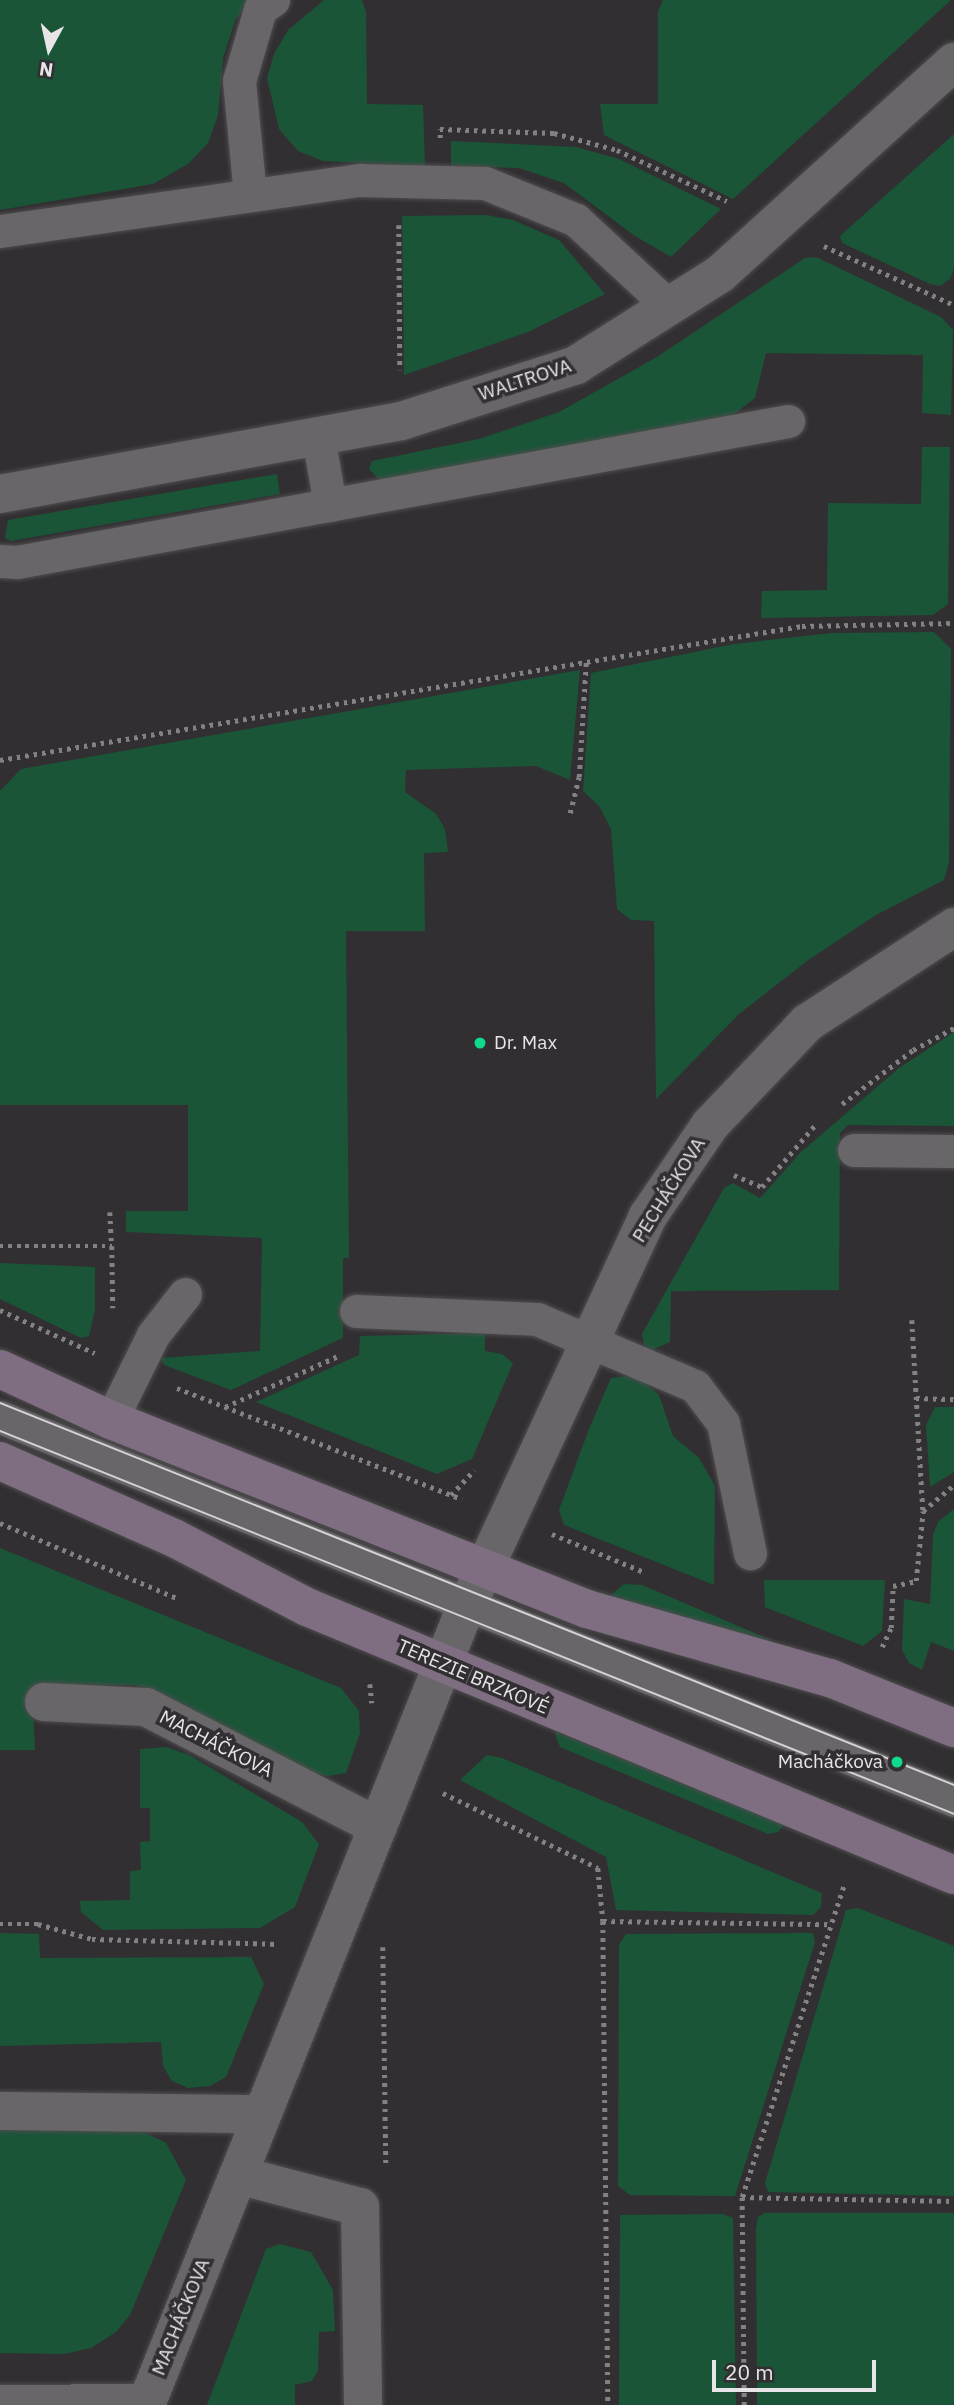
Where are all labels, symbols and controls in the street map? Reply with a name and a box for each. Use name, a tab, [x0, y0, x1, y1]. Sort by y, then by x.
north arrow	[14, 14, 84, 84]
text: N	[38, 57, 55, 83]
street label: WALTROVA	[476, 354, 574, 406]
place label: Dr. Max	[494, 1032, 557, 1054]
marker: Dr. Max	[472, 1035, 488, 1051]
street label: PECHÁČKOVA	[628, 1133, 710, 1247]
street label: TEREZIE BRZKOVÉ	[394, 1635, 552, 1719]
street label: MACHÁČKOVA	[156, 1706, 276, 1782]
place label: Macháčkova	[778, 1751, 883, 1773]
marker: Macháčkova	[889, 1754, 905, 1770]
street label: MACHÁČKOVA	[147, 2255, 215, 2379]
scale bar	[716, 2346, 880, 2390]
text: 20 m	[725, 2358, 774, 2386]

